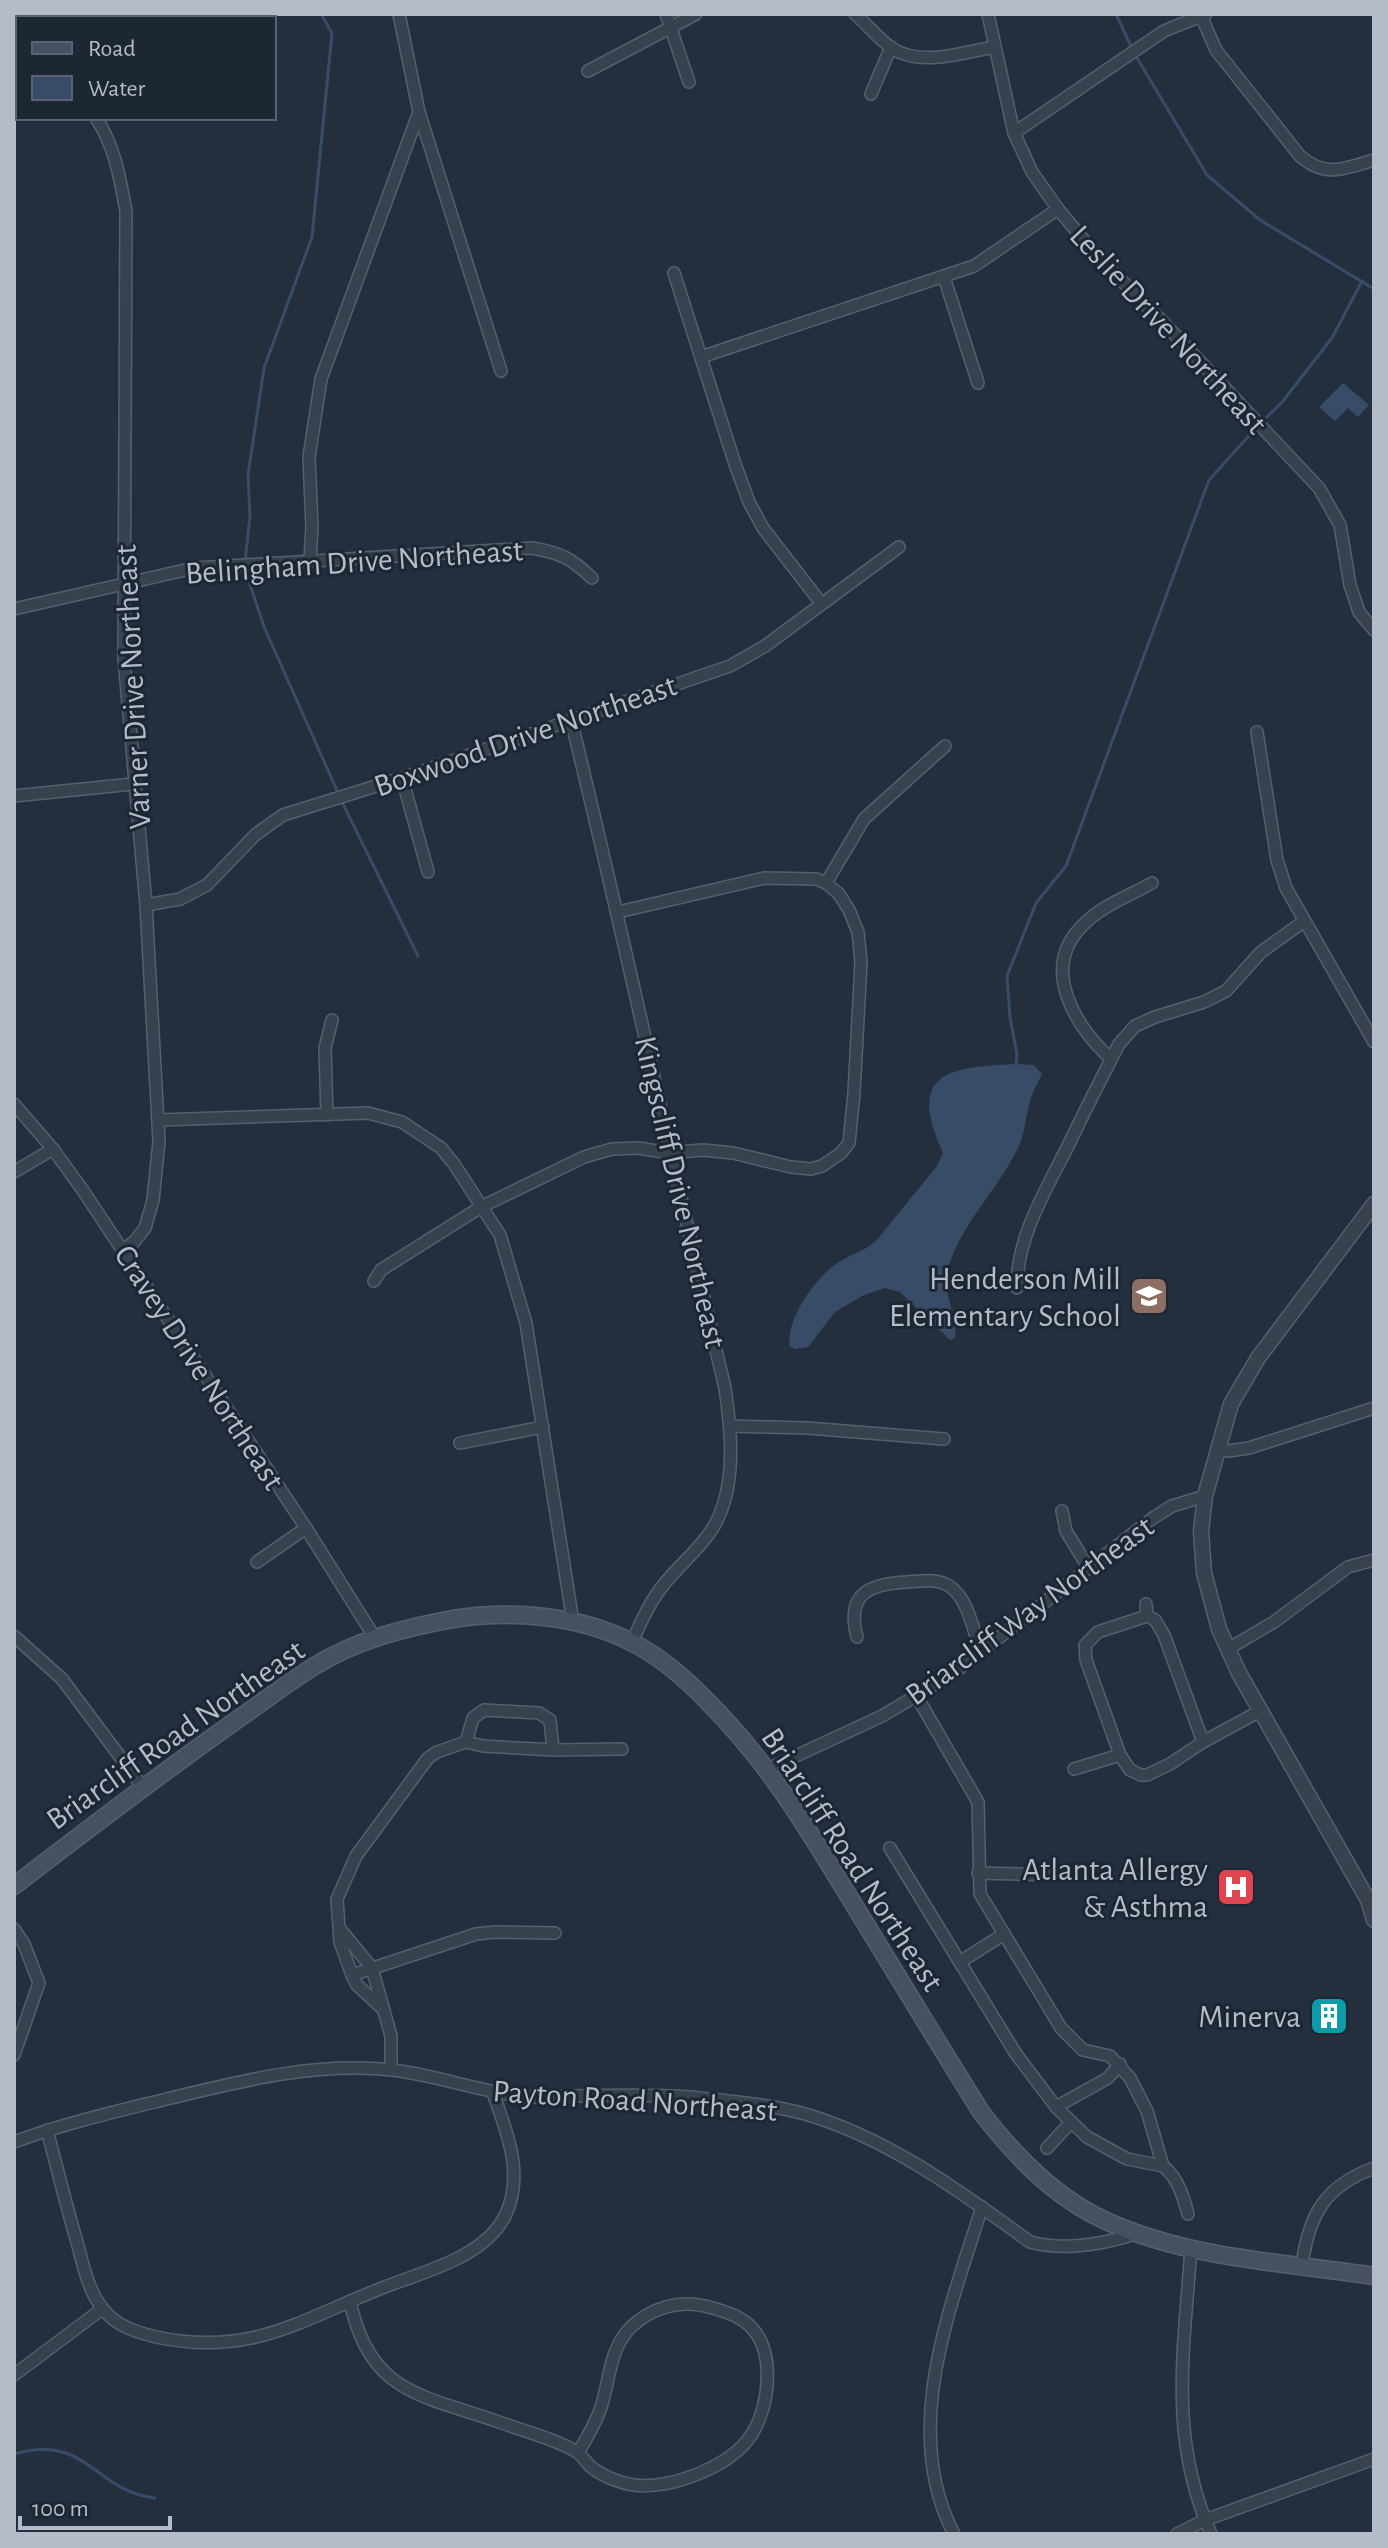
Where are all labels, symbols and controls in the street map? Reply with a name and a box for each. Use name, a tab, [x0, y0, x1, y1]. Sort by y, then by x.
legend	[16, 16, 276, 120]
text: Road	[88, 37, 136, 61]
text: Water	[88, 77, 146, 101]
street label: Leslie Drive Northeast	[1064, 219, 1273, 440]
street label: Belingham Drive Northeast	[184, 534, 524, 590]
street label: Varner Drive Northeast	[110, 544, 156, 830]
street label: Boxwood Drive Northeast	[370, 669, 681, 803]
street label: Kingscliff Drive Northeast	[629, 1033, 731, 1351]
street label: Cravey Drive Northeast	[108, 1240, 290, 1496]
place label: Henderson Mill Elementary School	[889, 1263, 1121, 1332]
school or university icon: Henderson Mill Elementary School	[1128, 1275, 1170, 1317]
street label: Briarcliff Way Northeast	[900, 1510, 1159, 1711]
street label: Briarcliff Road Northeast	[41, 1634, 310, 1836]
street label: Briarcliff Road Northeast	[755, 1722, 949, 1997]
place label: Atlanta Allergy & Asthma	[1022, 1854, 1208, 1923]
hospital icon: Atlanta Allergy & Asthma	[1215, 1866, 1257, 1908]
building icon: Minerva	[1308, 1995, 1350, 2037]
place label: Minerva	[1198, 2001, 1301, 2033]
street label: Payton Road Northeast	[492, 2075, 778, 2127]
scale bar	[20, 2480, 170, 2530]
text: 100 m	[32, 2497, 89, 2521]

